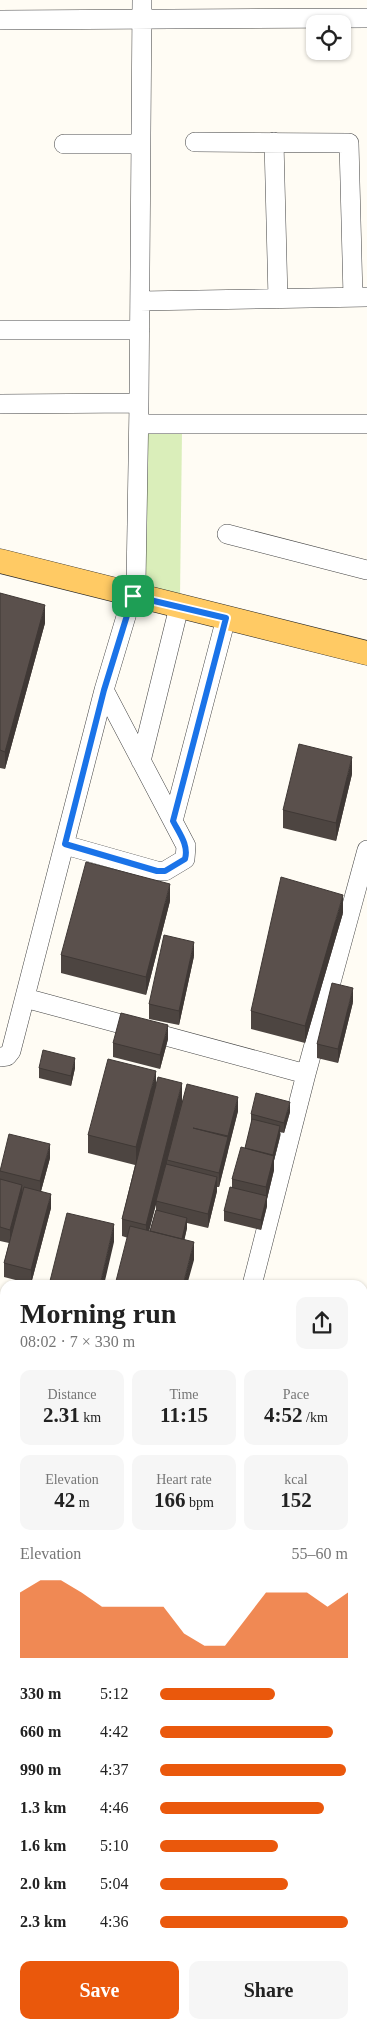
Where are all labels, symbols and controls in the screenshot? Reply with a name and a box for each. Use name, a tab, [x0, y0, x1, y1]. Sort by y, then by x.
map controls	[306, 15, 351, 60]
button: locate	[306, 15, 351, 60]
pin	[112, 575, 154, 617]
icon: arrive	[119, 582, 147, 610]
button: share	[296, 1297, 348, 1349]
text: Morning run	[20, 1298, 176, 1329]
text: 08:02 · 7 × 330 m	[20, 1333, 135, 1350]
text: Distance	[48, 1387, 96, 1402]
text: Time	[169, 1387, 199, 1402]
text: Pace	[283, 1387, 309, 1402]
text: 2.31	[43, 1403, 80, 1427]
text: 11:15	[160, 1403, 208, 1427]
text: 4:52	[264, 1403, 303, 1427]
text: km	[80, 1410, 101, 1425]
text: /km	[303, 1410, 328, 1425]
text: Elevation	[45, 1472, 99, 1487]
text: Heart rate	[156, 1472, 212, 1487]
text: kcal	[284, 1472, 308, 1487]
text: 42	[54, 1488, 75, 1512]
text: 166	[154, 1488, 186, 1512]
text: 152	[280, 1488, 312, 1512]
text: m	[75, 1495, 90, 1510]
text: bpm	[186, 1495, 214, 1510]
text: Elevation	[20, 1545, 81, 1562]
text: 55–60 m	[292, 1545, 348, 1562]
text: 330 m	[20, 1685, 61, 1702]
text: 5:12	[100, 1685, 128, 1702]
text: 660 m	[20, 1723, 61, 1740]
text: 4:42	[100, 1723, 128, 1740]
text: 990 m	[20, 1761, 61, 1778]
text: 4:37	[100, 1761, 128, 1778]
text: 1.3 km	[20, 1799, 66, 1816]
text: 4:46	[100, 1799, 128, 1816]
text: 1.6 km	[20, 1837, 66, 1854]
text: 5:10	[100, 1837, 128, 1854]
text: 2.0 km	[20, 1875, 66, 1892]
text: 5:04	[100, 1875, 128, 1892]
text: 2.3 km	[20, 1913, 66, 1930]
text: 4:36	[100, 1913, 128, 1930]
button: Save	[20, 1961, 179, 2019]
button: Share	[189, 1961, 348, 2019]

